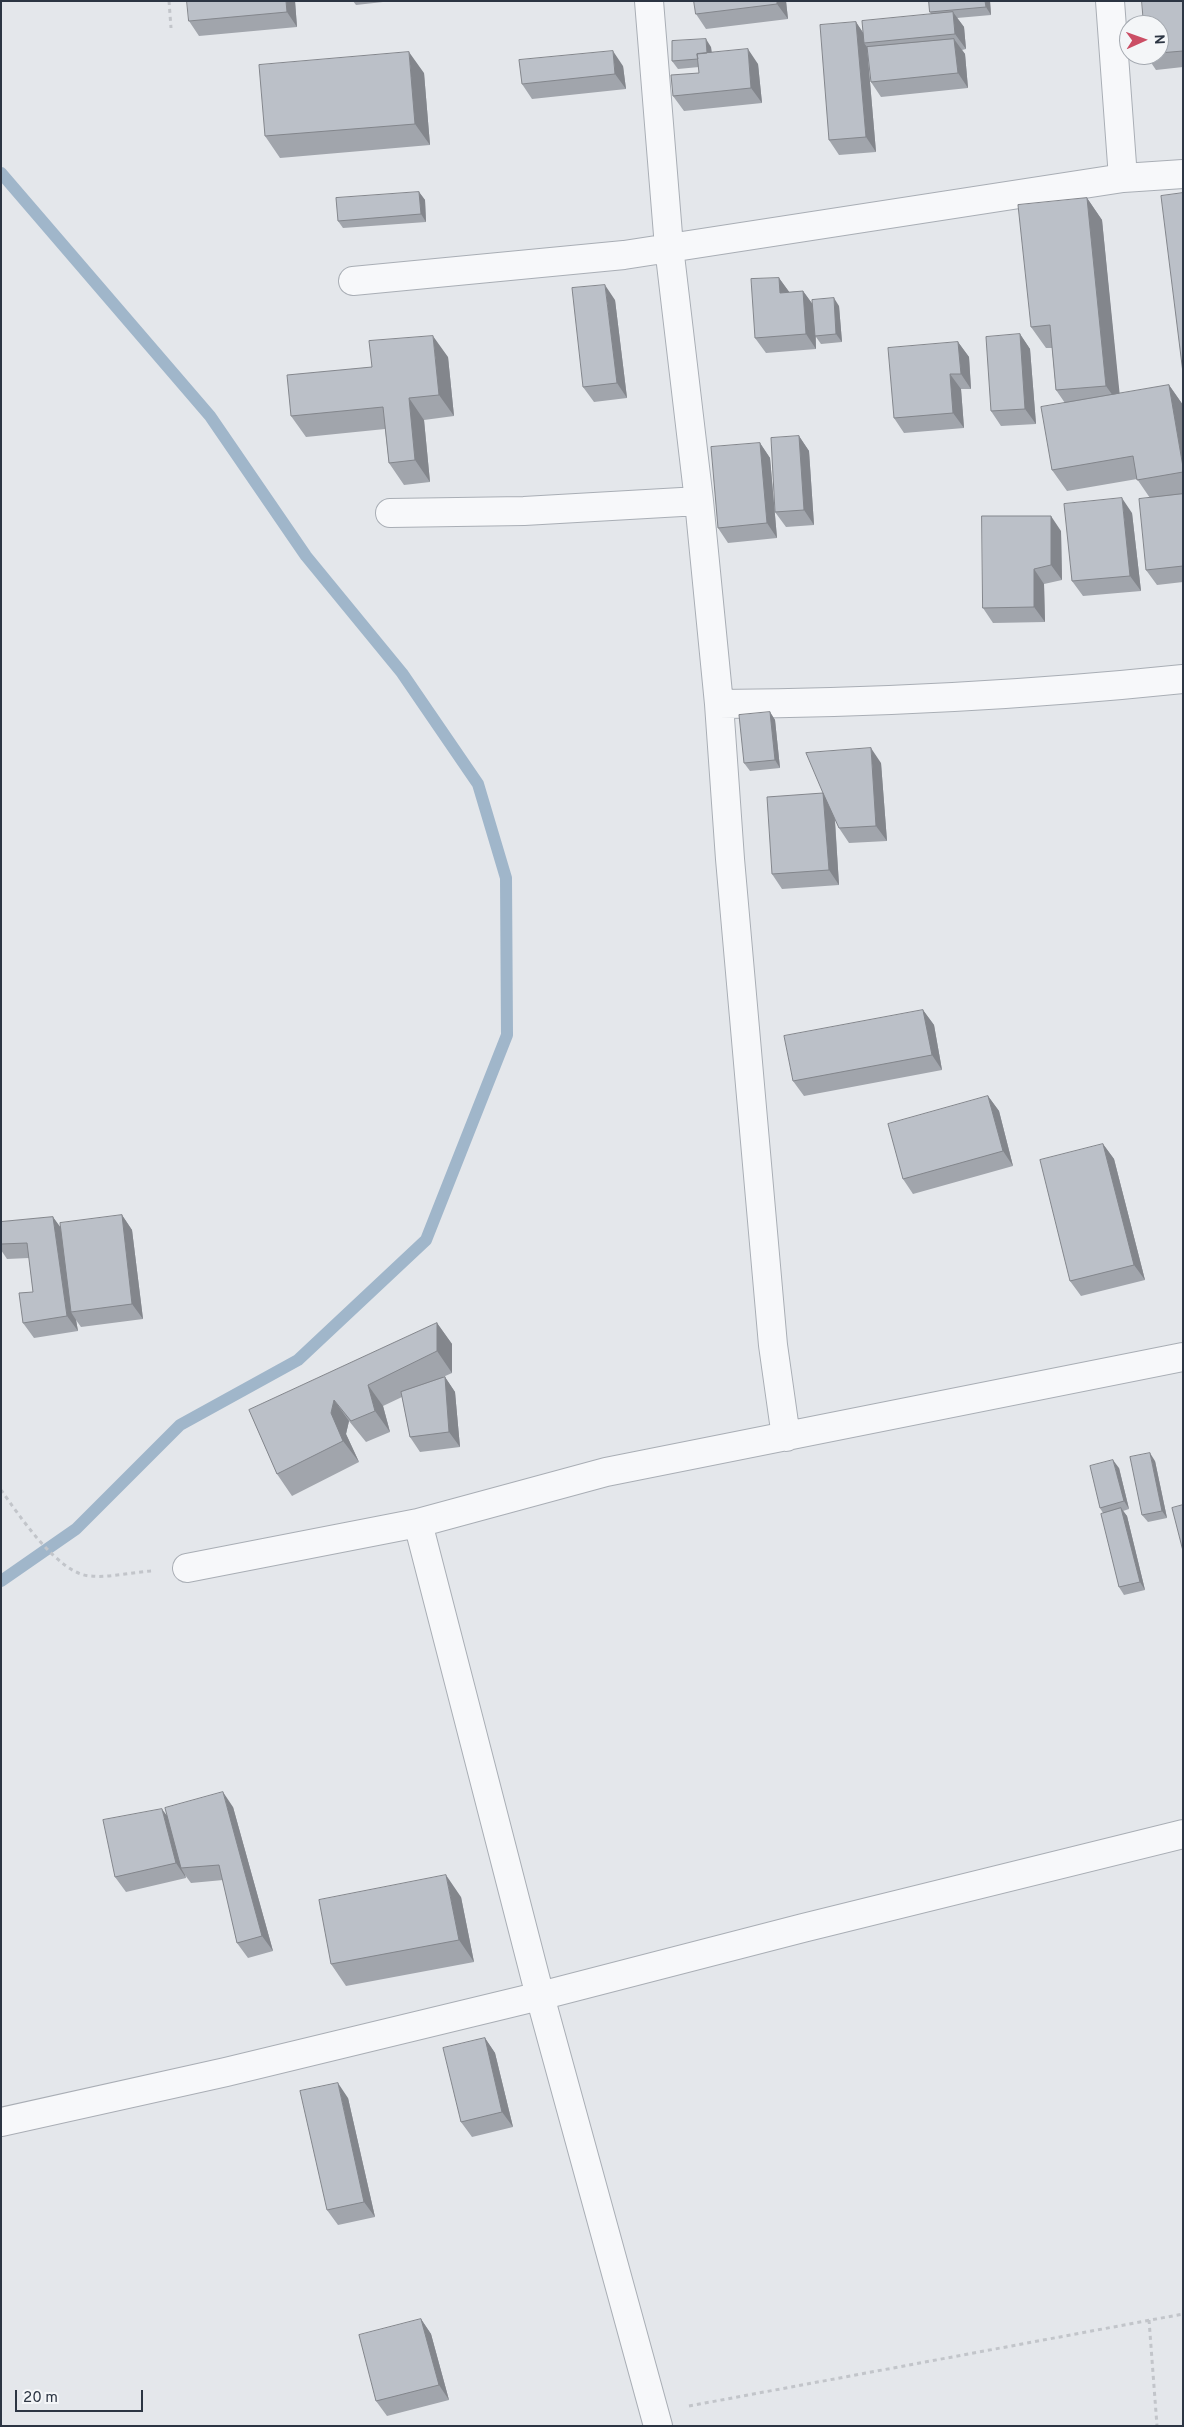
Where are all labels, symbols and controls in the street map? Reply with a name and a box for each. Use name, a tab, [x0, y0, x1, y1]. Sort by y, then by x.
north arrow	[1119, 15, 1169, 65]
text: N	[1150, 34, 1167, 45]
scale bar	[18, 2380, 145, 2412]
text: 20 m	[23, 2389, 58, 2408]

